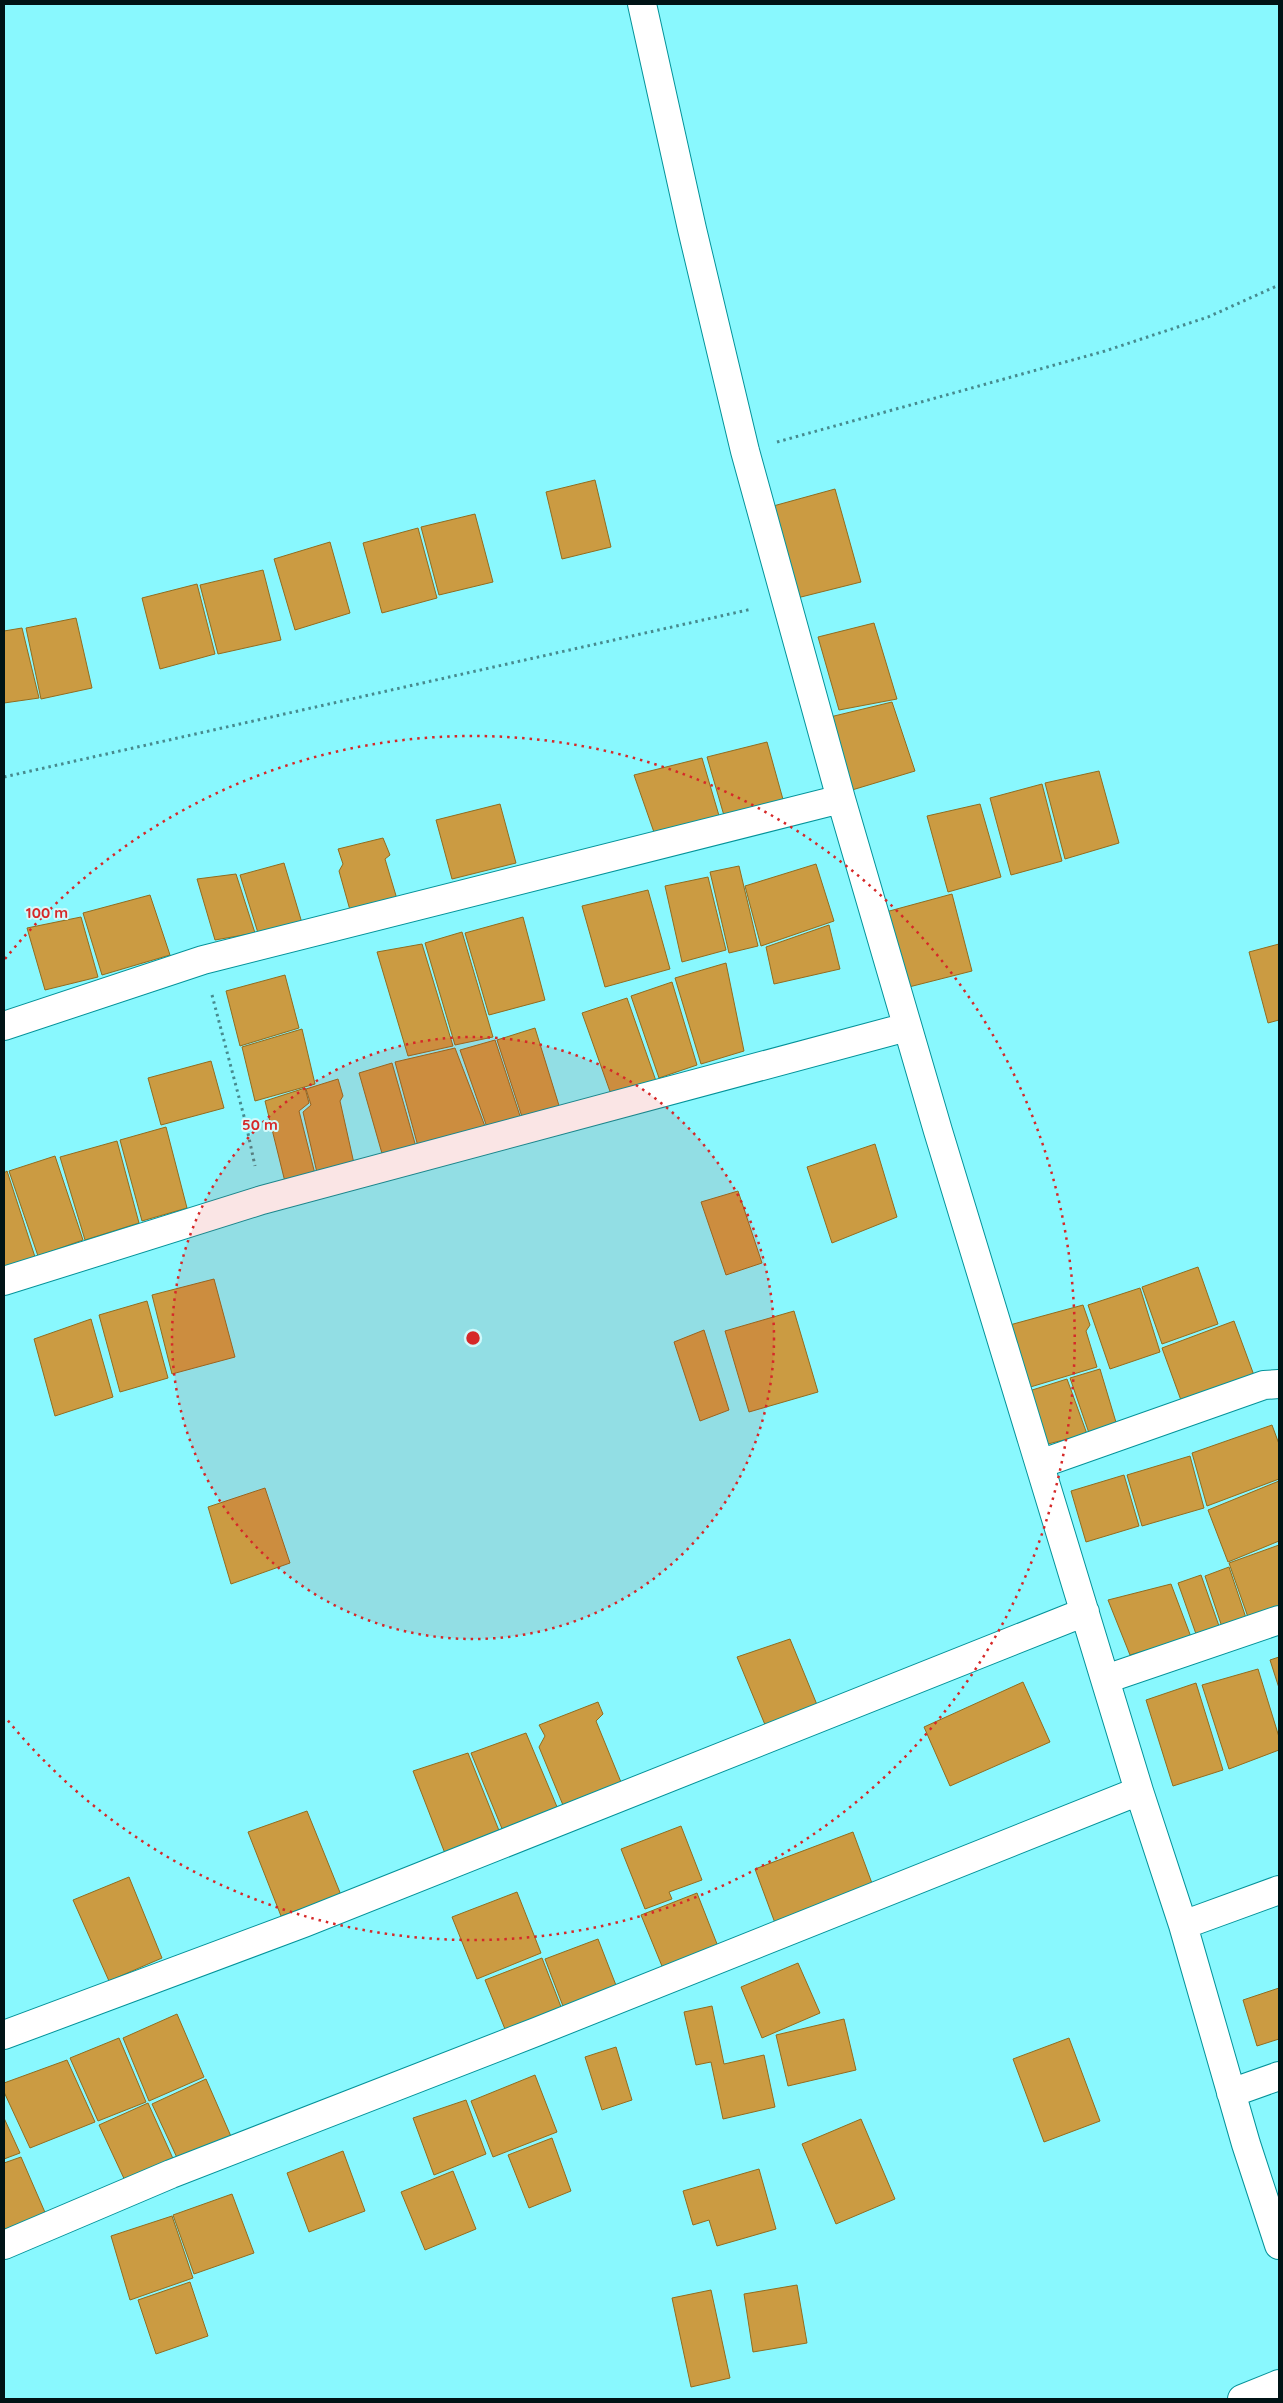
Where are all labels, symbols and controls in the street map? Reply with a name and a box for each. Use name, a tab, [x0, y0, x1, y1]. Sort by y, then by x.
text: 100 m	[26, 903, 68, 922]
text: 50 m	[242, 1115, 278, 1134]
centre of rings	[464, 1329, 482, 1347]

